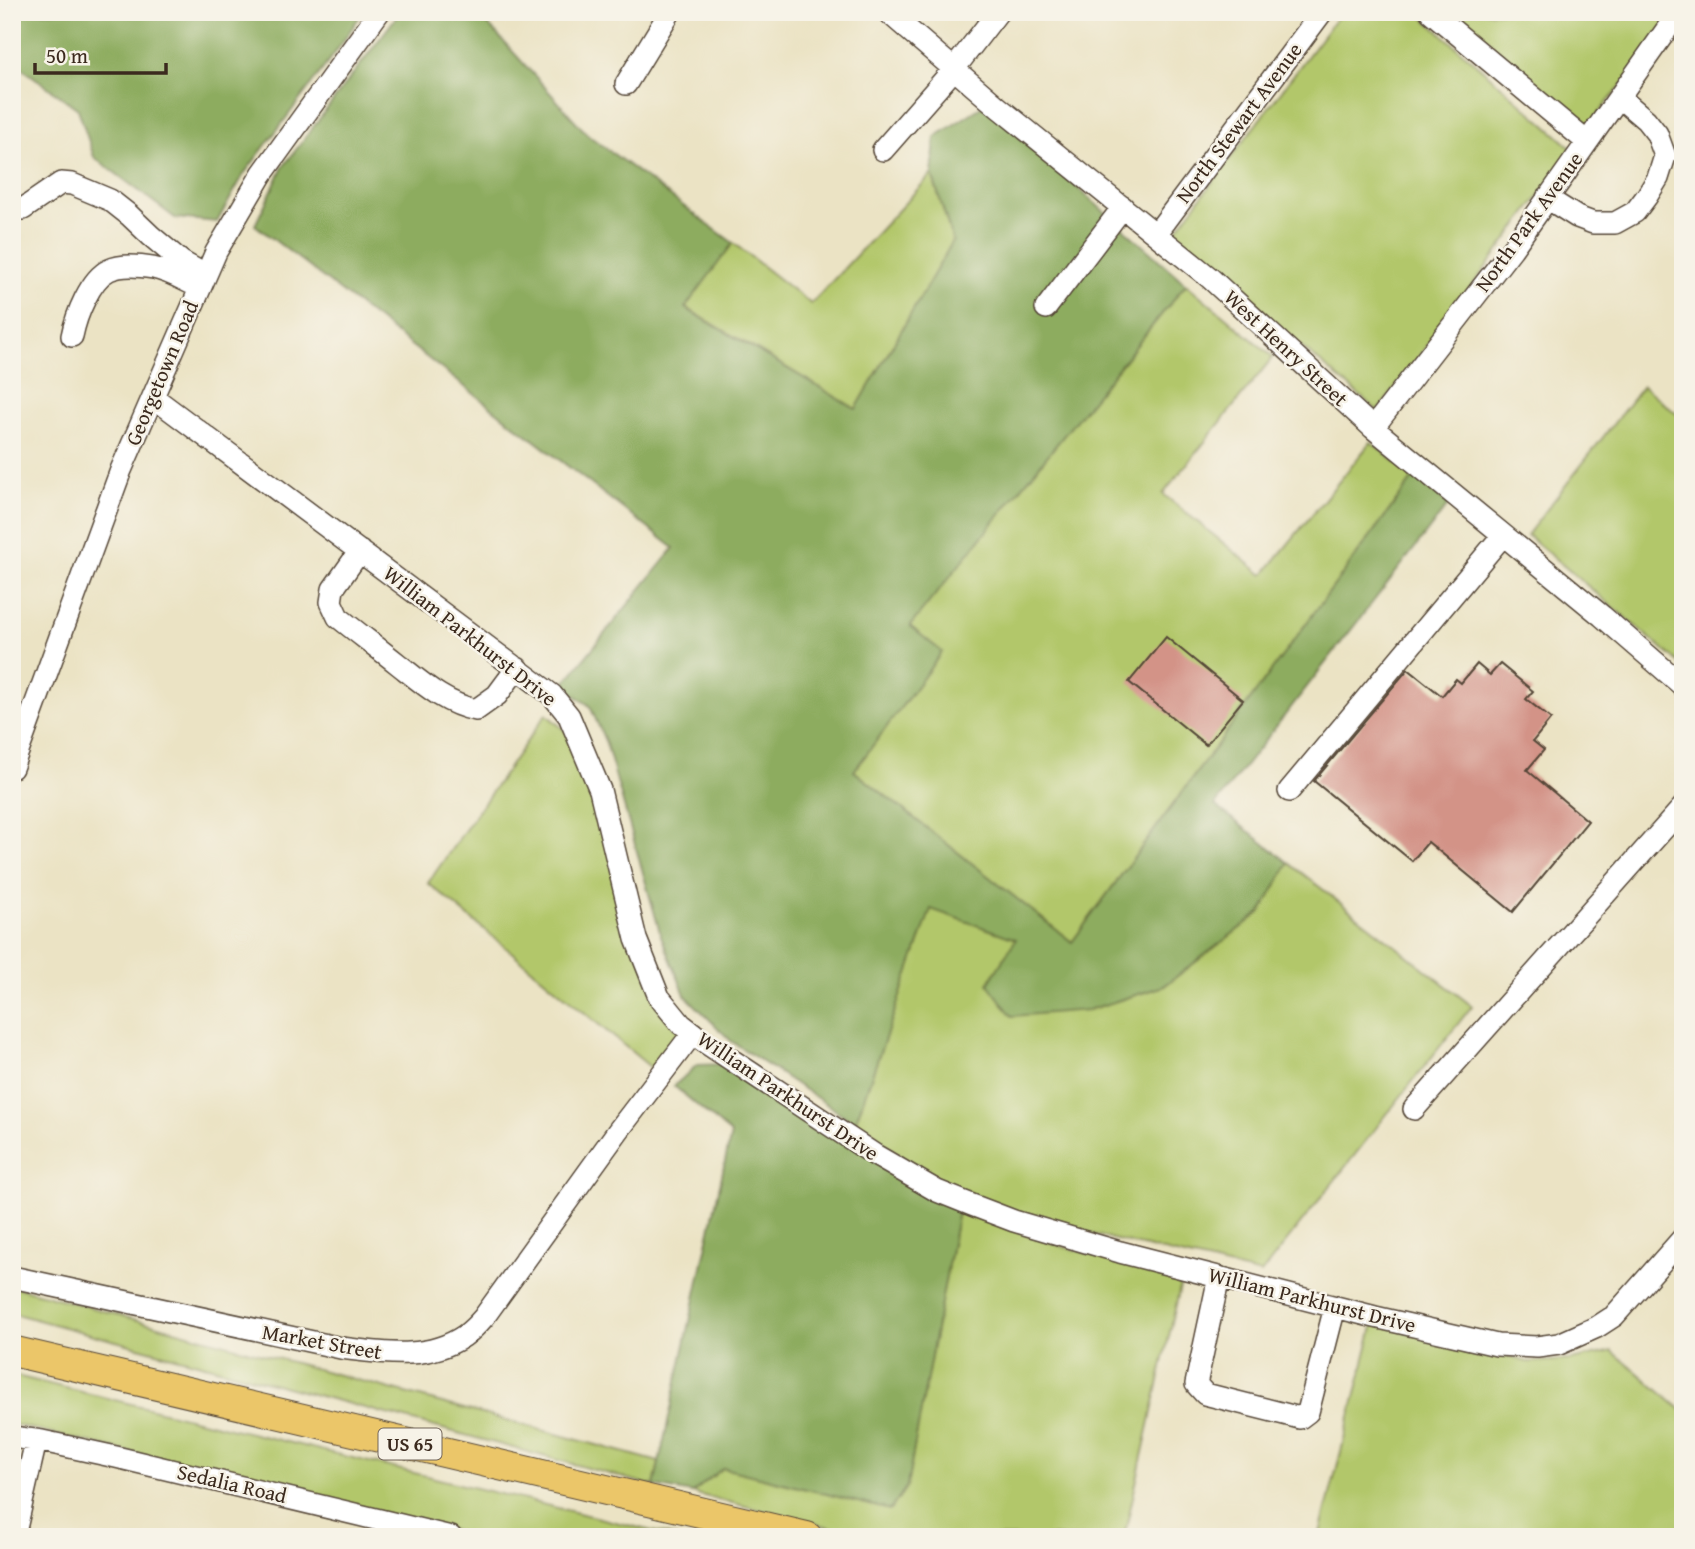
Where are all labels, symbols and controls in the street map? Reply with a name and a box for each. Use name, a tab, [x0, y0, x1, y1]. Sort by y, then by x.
scale bar	[35, 32, 166, 76]
street label: North Stewart Avenue	[1168, 36, 1309, 210]
text: 50 m	[46, 40, 88, 71]
street label: North Park Avenue	[1467, 145, 1590, 298]
street label: West Henry Street	[1217, 282, 1356, 414]
street label: Georgetown Road	[117, 295, 206, 450]
street label: William Parkhurst Drive	[377, 558, 564, 713]
street label: William Parkhurst Drive	[691, 1023, 885, 1168]
street label: William Parkhurst Drive	[1205, 1259, 1419, 1340]
street label: Market Street	[260, 1316, 385, 1367]
road number: US 65	[378, 1428, 442, 1460]
street label: Sedalia Road	[174, 1456, 291, 1511]

